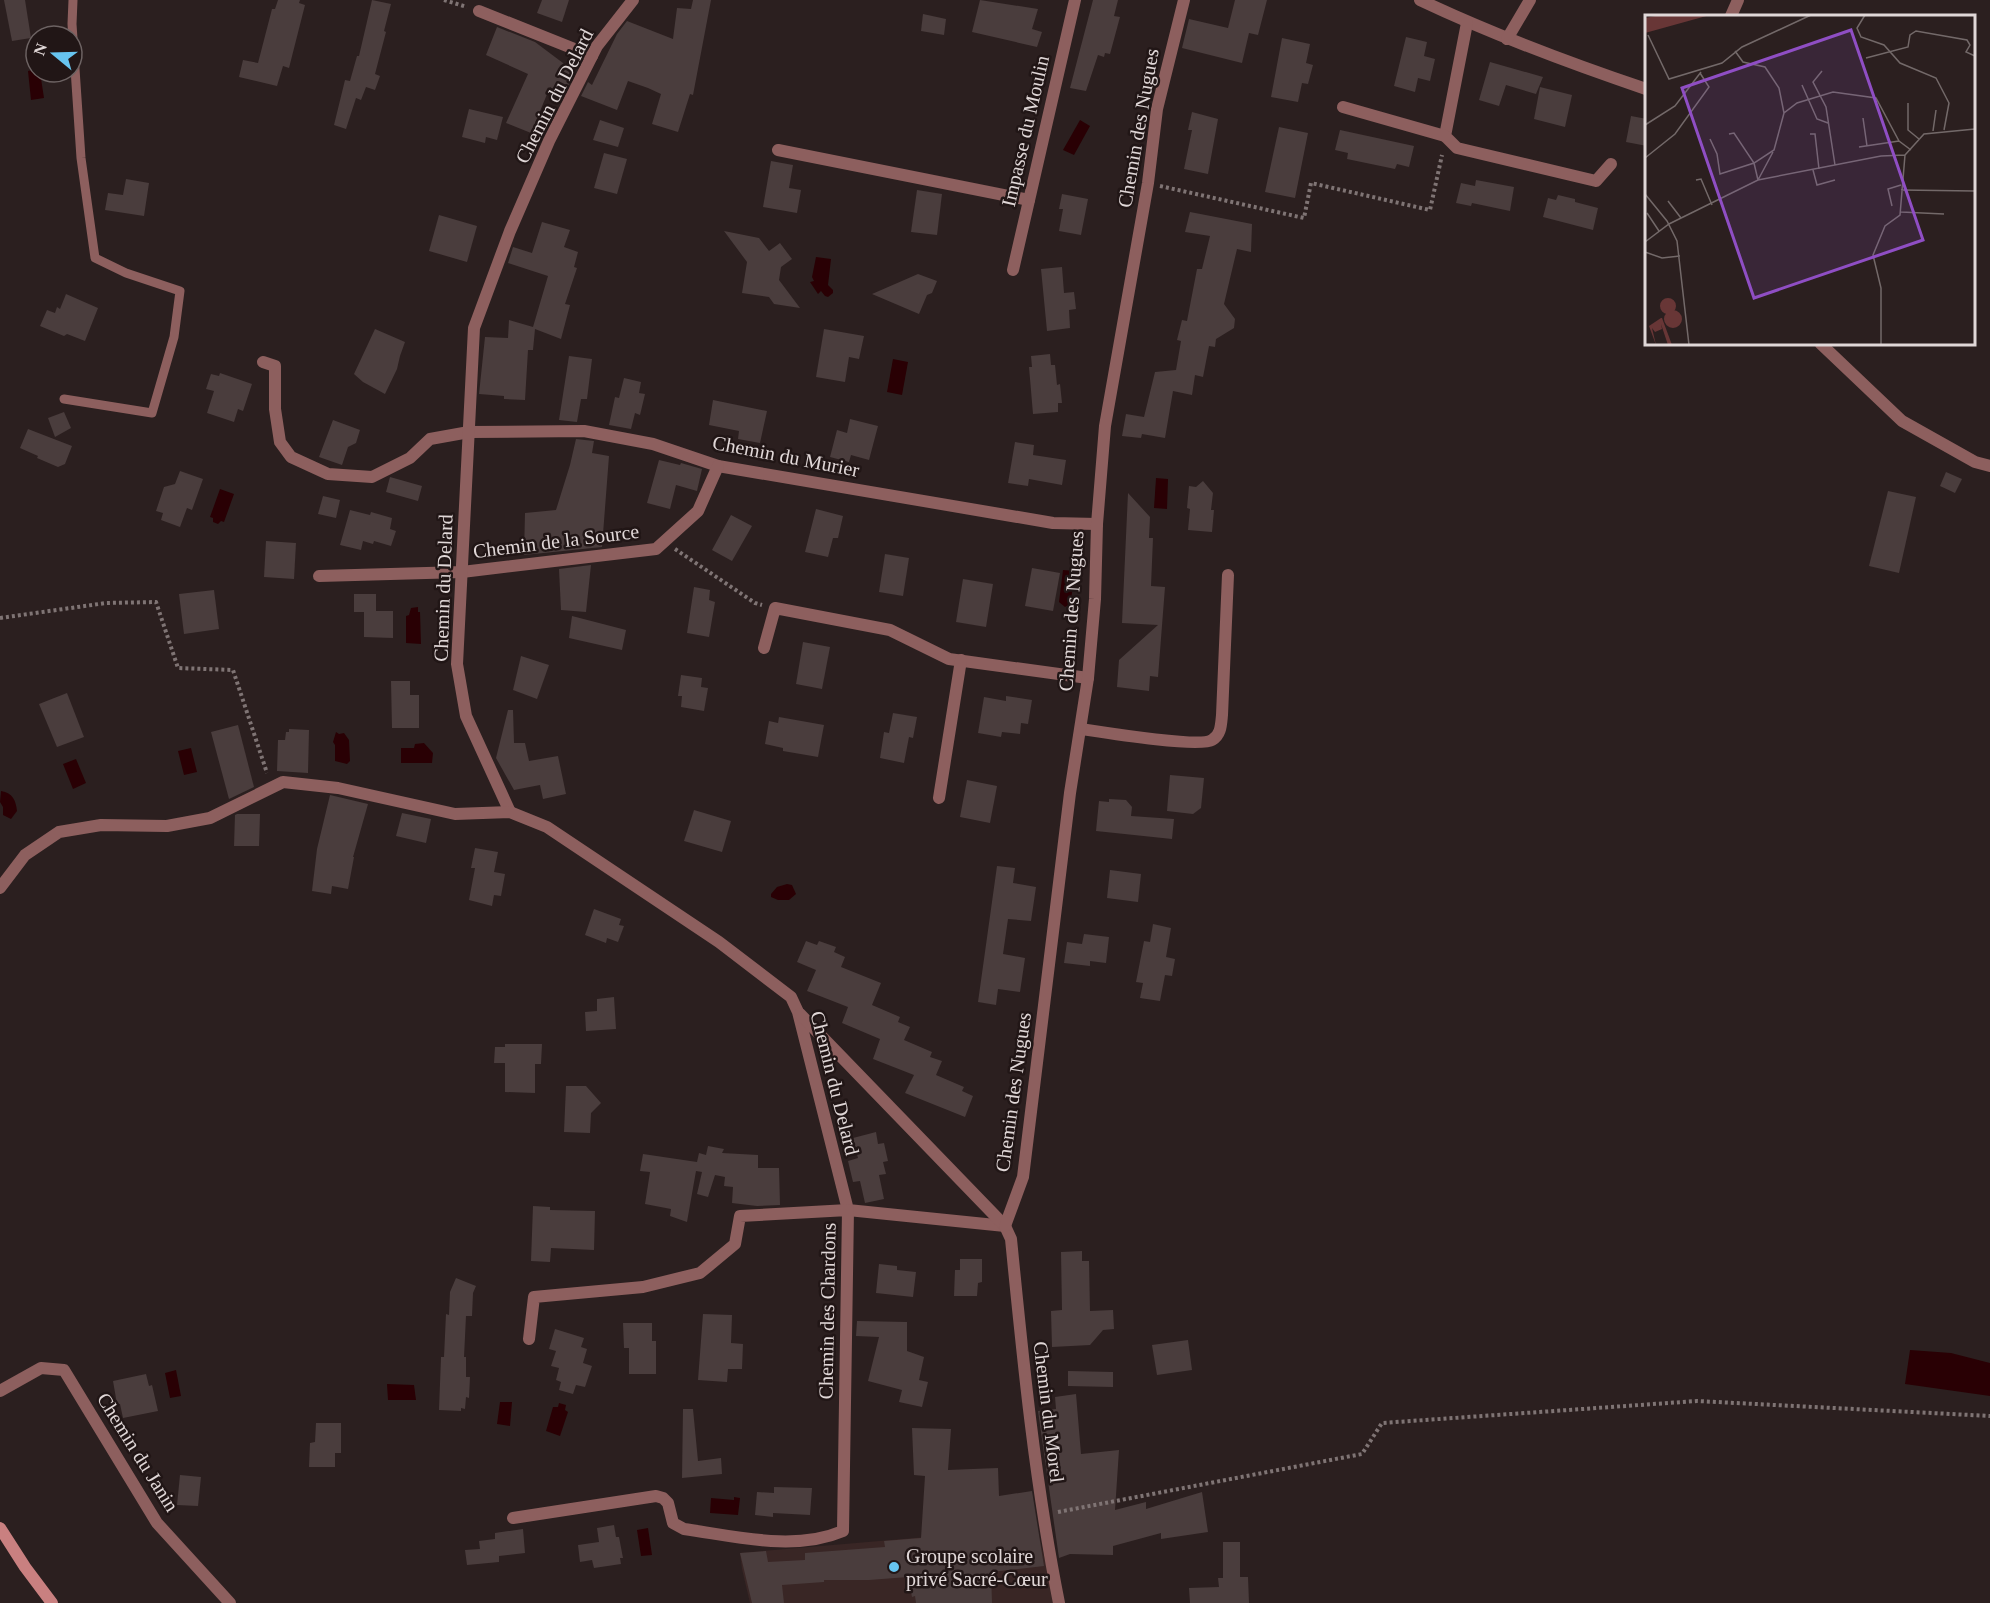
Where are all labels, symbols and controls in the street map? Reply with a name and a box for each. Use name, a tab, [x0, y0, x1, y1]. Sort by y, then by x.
inset map	[1645, 15, 1975, 345]
north arrow	[24, 24, 84, 84]
street label: Chemin du Delard	[511, 25, 597, 167]
text: N	[30, 41, 50, 58]
street label: Chemin des Nugues	[1113, 47, 1164, 209]
street label: Impasse du Moulin	[997, 53, 1054, 209]
street label: Chemin du Murier	[711, 431, 861, 481]
street label: Chemin du Delard	[429, 514, 457, 662]
street label: Chemin de la Source	[472, 520, 640, 562]
street label: Chemin des Nugues	[1054, 530, 1089, 692]
street label: Chemin du Delard	[806, 1009, 864, 1157]
street label: Chemin des Nugues	[991, 1010, 1036, 1173]
street label: Chemin des Chardons	[814, 1222, 840, 1400]
street label: Chemin du Morel	[1029, 1340, 1069, 1484]
street label: Chemin du Janin	[93, 1389, 183, 1515]
place label: Groupe scolaire privé Sacré-Cœur	[906, 1545, 1048, 1591]
marker: Groupe scolaire privé Sacré-Cœur	[887, 1560, 901, 1574]

